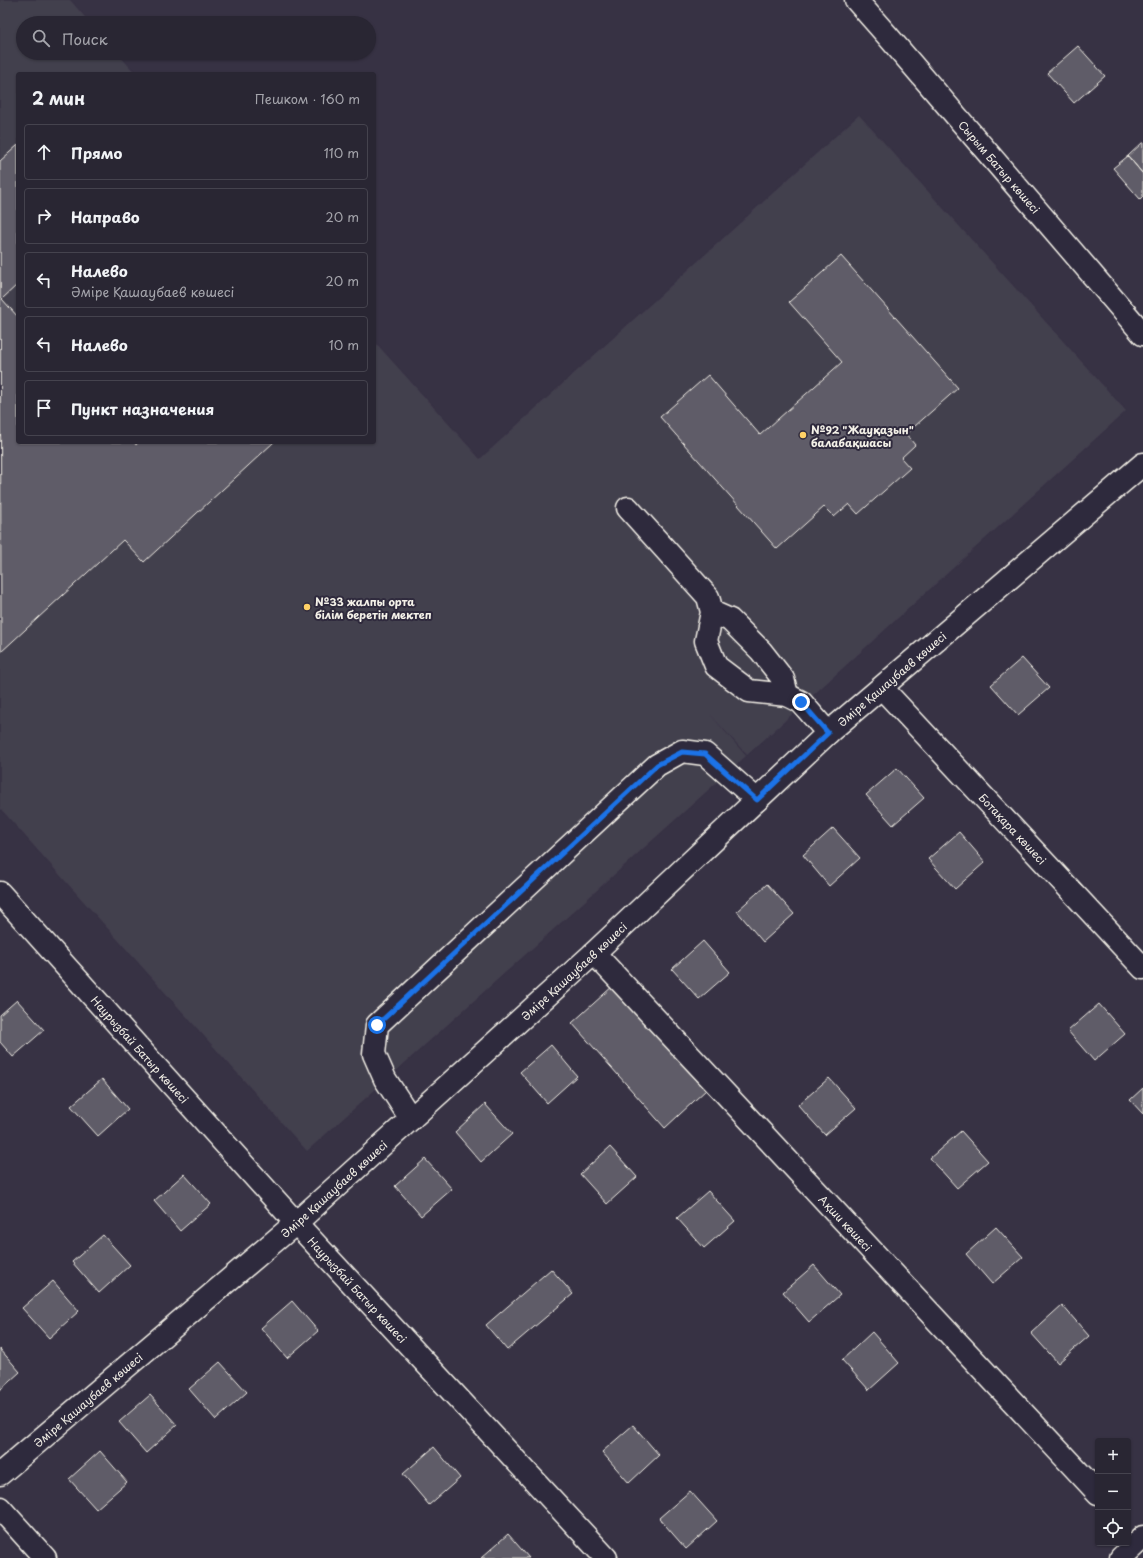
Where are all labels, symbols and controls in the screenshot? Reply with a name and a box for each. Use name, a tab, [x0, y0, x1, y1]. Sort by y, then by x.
search box	[16, 16, 376, 60]
icon: search	[30, 27, 52, 49]
text: Поиск	[62, 27, 108, 50]
text: 2 мин	[32, 85, 85, 111]
text: Пешком · 160 m	[255, 89, 360, 108]
street label: Сырым Батыр көшесі	[955, 116, 1044, 217]
icon: ahead	[33, 141, 55, 163]
text: Прямо	[71, 141, 122, 164]
text: 110 m	[324, 143, 359, 162]
icon: right	[33, 205, 55, 227]
text: Направо	[71, 205, 140, 228]
text: 20 m	[325, 207, 359, 226]
text: Налево	[71, 259, 128, 282]
icon: left	[33, 269, 55, 291]
text: 20 m	[325, 271, 359, 290]
text: Әміре Қашаубаев көшесі	[71, 282, 234, 301]
icon: left	[33, 333, 55, 355]
text: Налево	[71, 333, 128, 356]
text: 10 m	[329, 335, 359, 354]
icon: arrive	[33, 397, 55, 419]
text: Пункт назначения	[71, 397, 214, 420]
place label: №92 "Жауқазын" балабақшасы	[811, 421, 914, 451]
marker: №92 "Жауқазын" балабақшасы	[798, 430, 808, 440]
place label: №33 жалпы орта білім беретін мектеп	[315, 593, 432, 623]
marker: №33 жалпы орта білім беретін мектеп	[302, 602, 312, 612]
street label: Әміре Қашаубаев көшесі	[833, 627, 950, 730]
route end	[792, 693, 810, 711]
street label: Ботақара көшесі	[975, 789, 1051, 868]
street label: Әміре Қашаубаев көшесі	[517, 918, 630, 1024]
street label: Наурызбай Батыр көшесі	[87, 992, 193, 1107]
route start	[368, 1016, 386, 1034]
street label: Әміре Қашаубаев көшесі	[277, 1136, 391, 1241]
street label: Ақши көшесі	[815, 1191, 876, 1255]
street label: Наурызбай Батыр көшесі	[304, 1233, 411, 1346]
street label: Әміре Қашаубаев көшесі	[29, 1348, 146, 1451]
map controls	[1095, 1438, 1131, 1546]
button: +	[1095, 1438, 1131, 1474]
button: −	[1095, 1474, 1131, 1510]
button: locate	[1095, 1510, 1131, 1546]

